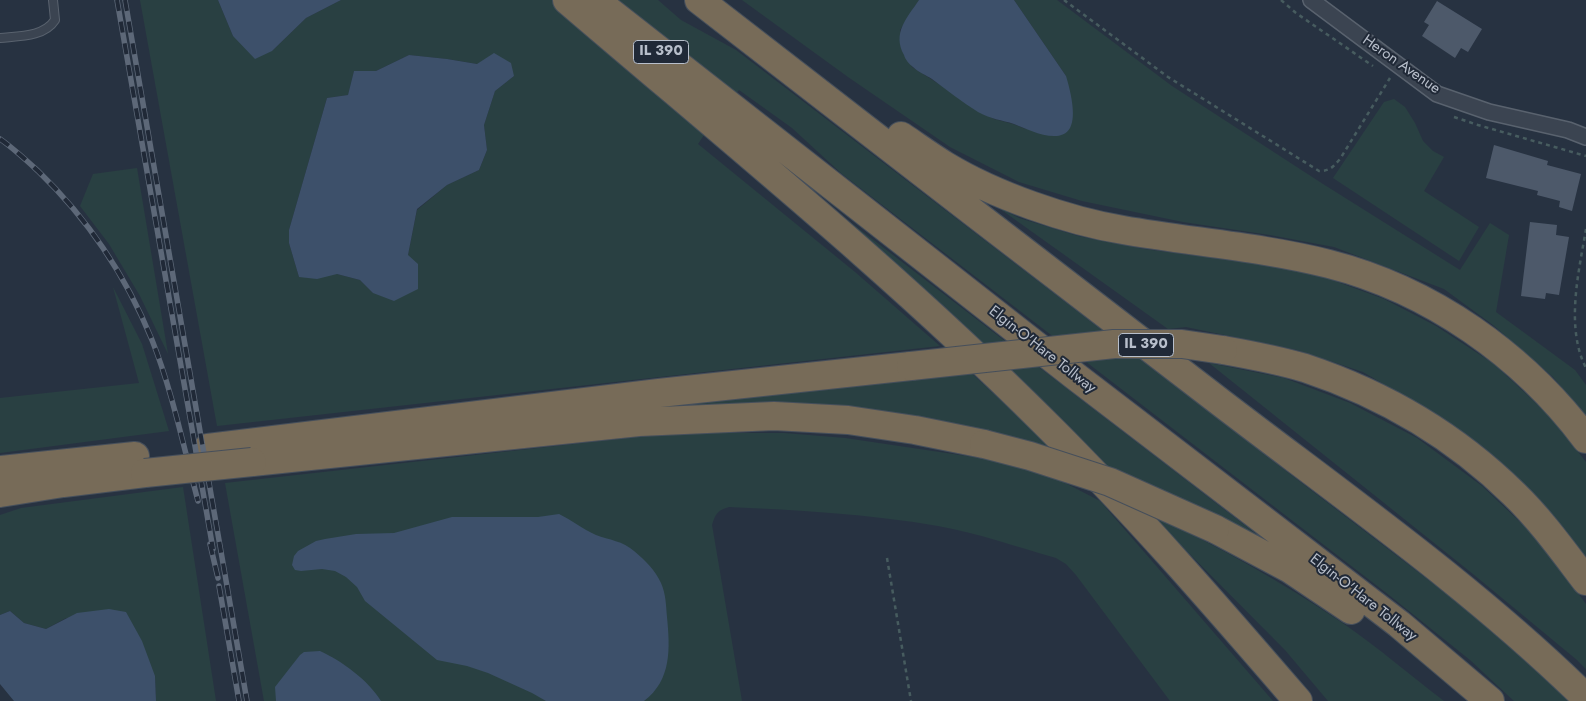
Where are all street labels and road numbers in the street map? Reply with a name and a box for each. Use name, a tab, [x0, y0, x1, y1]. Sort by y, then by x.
street label: Heron Avenue	[1359, 32, 1443, 98]
road number: IL 390	[634, 41, 688, 64]
street label: Elgin-O'Hare Tollway	[985, 303, 1099, 397]
road number: IL 390	[1118, 334, 1174, 356]
street label: Elgin-O'Hare Tollway	[1306, 551, 1420, 645]

